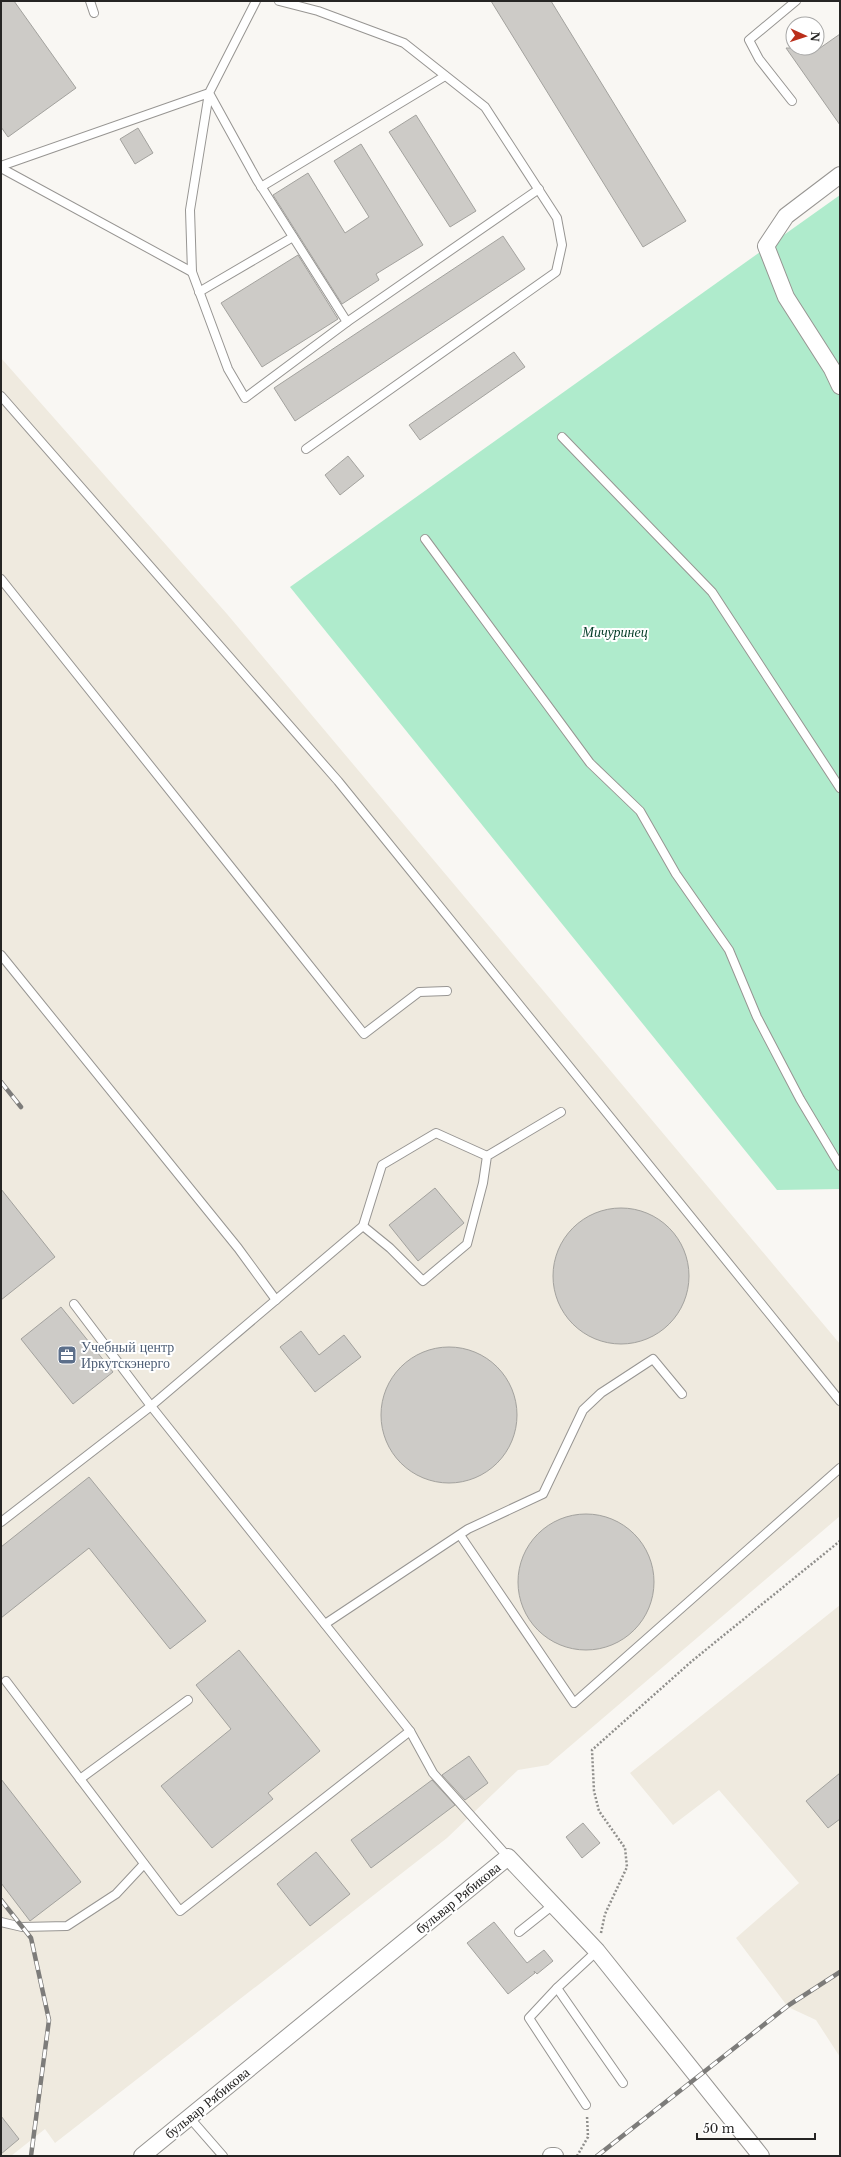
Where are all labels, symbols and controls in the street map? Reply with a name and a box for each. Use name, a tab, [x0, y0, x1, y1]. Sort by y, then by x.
north arrow	[785, 16, 825, 56]
text: N	[808, 31, 822, 43]
park label: Мичуринец	[581, 623, 648, 641]
place label: Учебный центр Иркутскэнерго	[81, 1338, 174, 1372]
office icon: Учебный центр Иркутскэнерго	[56, 1344, 78, 1366]
street label: бульвар Рябикова	[412, 1858, 505, 1938]
street label: бульвар Рябикова	[161, 2063, 254, 2143]
scale bar	[697, 2115, 815, 2141]
text: 50 m	[703, 2121, 735, 2136]

